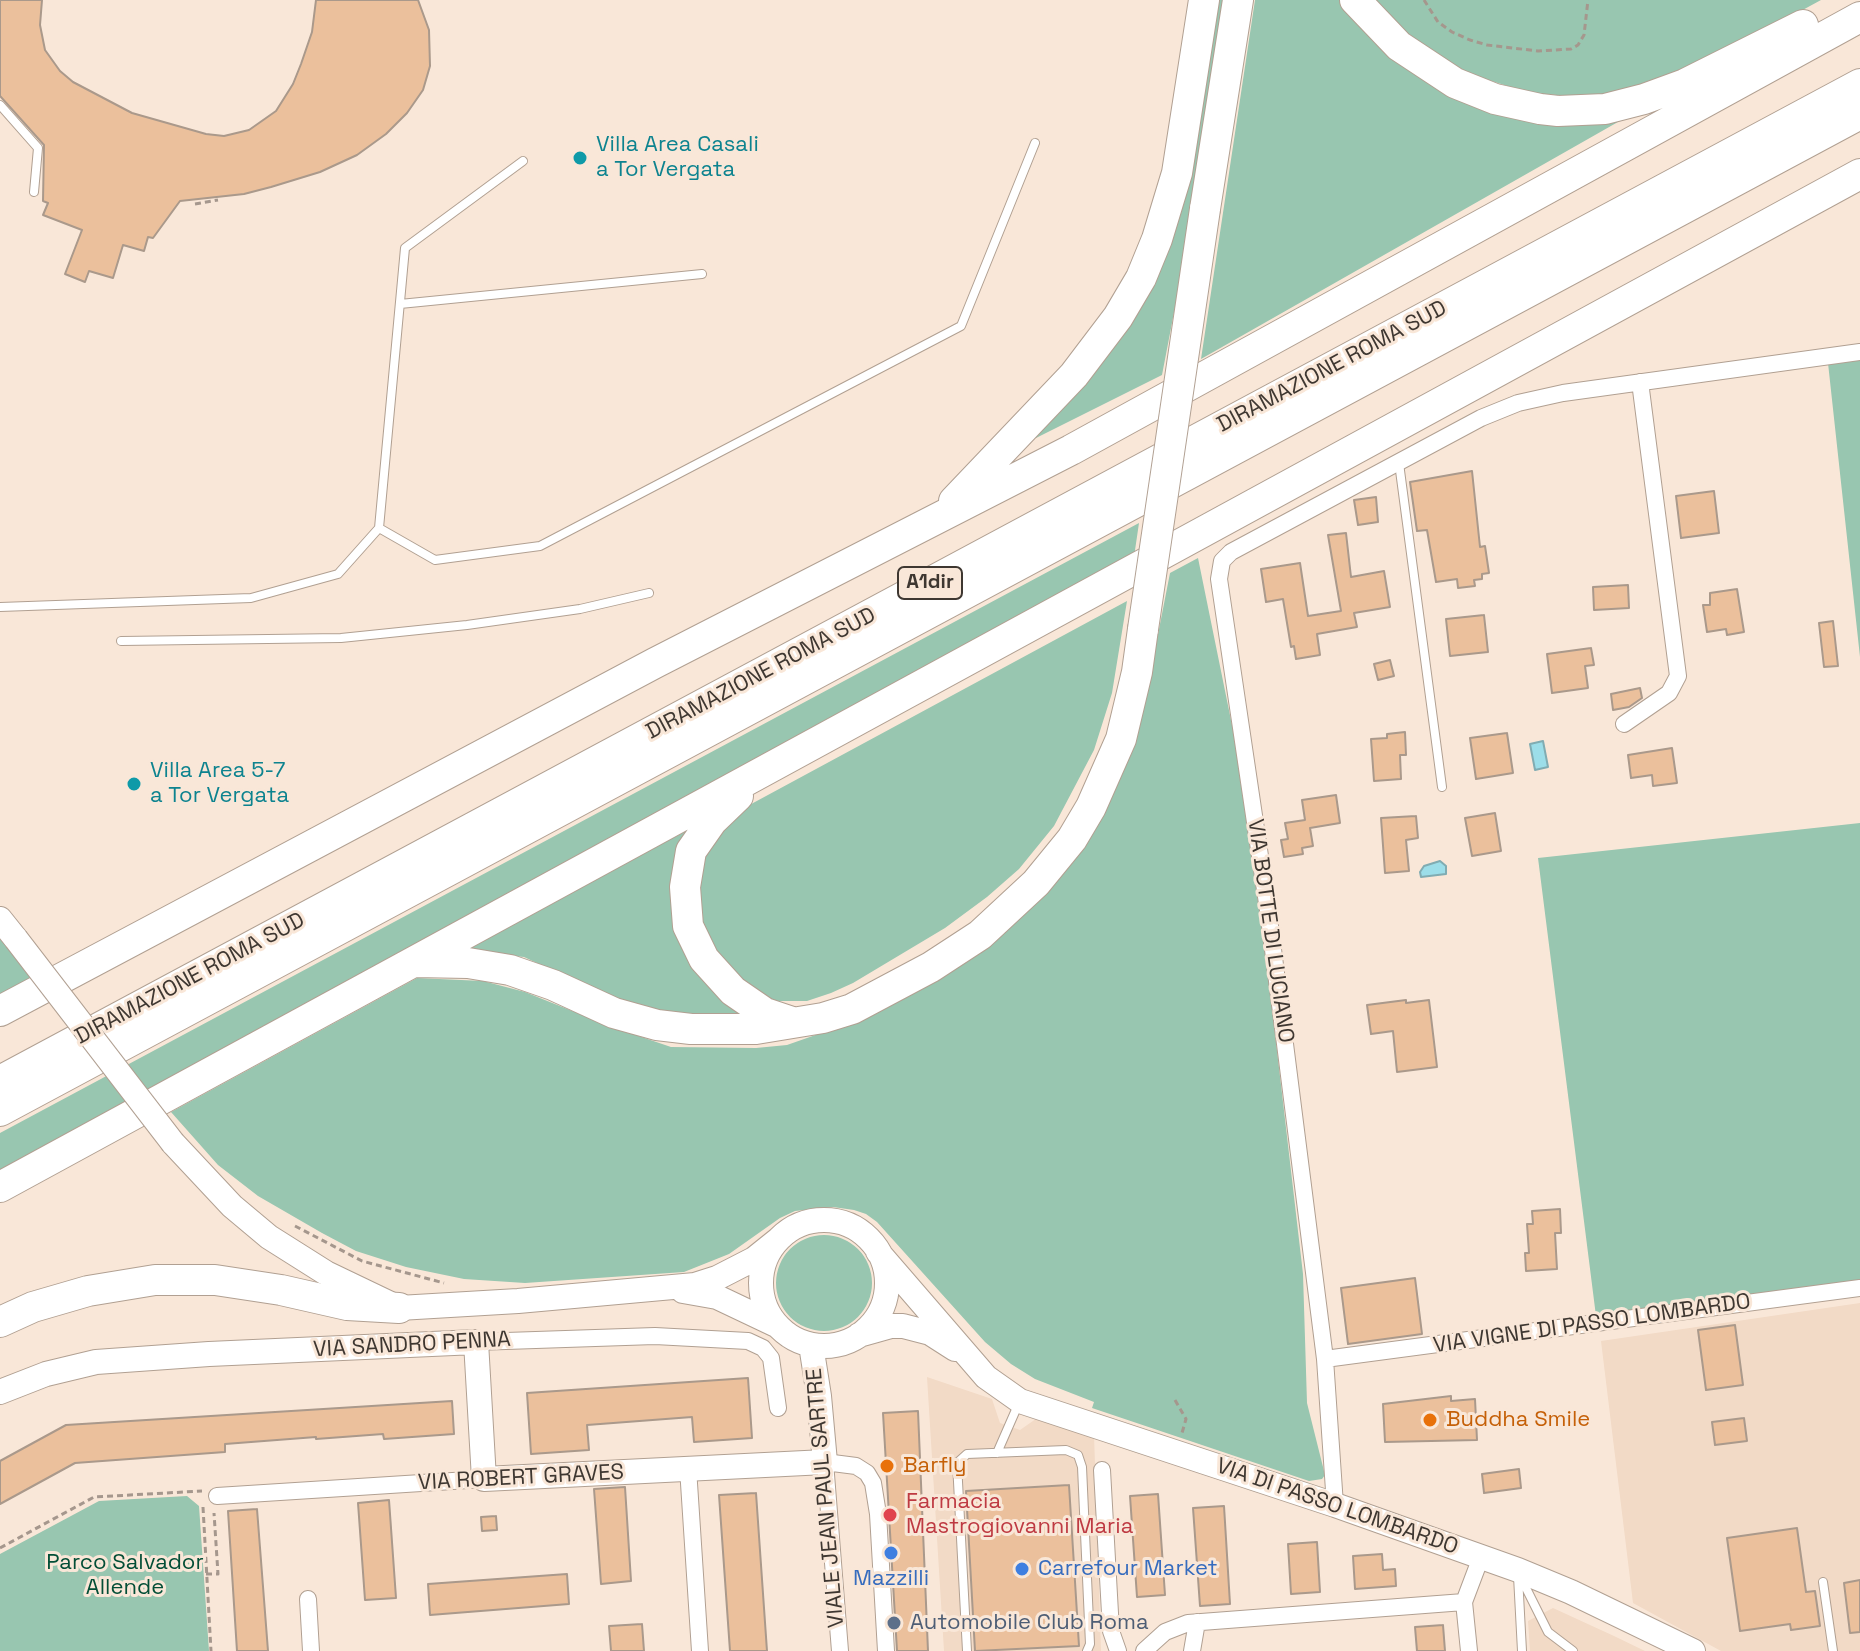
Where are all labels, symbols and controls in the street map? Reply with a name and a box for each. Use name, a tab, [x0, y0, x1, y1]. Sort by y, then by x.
place label: Villa Area Casali a Tor Vergata	[596, 132, 759, 184]
marker: Villa Area Casali a Tor Vergata	[571, 149, 589, 167]
street label: DIRAMAZIONE ROMA SUD	[1213, 295, 1451, 439]
road number: A1dir	[898, 567, 962, 599]
street label: DIRAMAZIONE ROMA SUD	[642, 602, 880, 746]
place label: Villa Area 5-7 a Tor Vergata	[150, 758, 289, 810]
marker: Villa Area 5-7 a Tor Vergata	[125, 775, 143, 793]
street label: VIA BOTTE DI LUCIANO	[1241, 817, 1299, 1045]
street label: DIRAMAZIONE ROMA SUD	[71, 907, 309, 1051]
street label: VIA VIGNE DI PASSO LOMBARDO	[1432, 1289, 1752, 1359]
street label: VIA SANDRO PENNA	[312, 1327, 512, 1363]
street label: VIALE JEAN PAUL SARTRE	[801, 1367, 851, 1629]
place label: Buddha Smile	[1446, 1407, 1590, 1433]
marker: Buddha Smile	[1421, 1411, 1439, 1429]
place label: Barfly	[903, 1453, 967, 1479]
street label: VIA DI PASSO LOMBARDO	[1213, 1453, 1461, 1561]
marker: Barfly	[878, 1457, 896, 1475]
street label: VIA ROBERT GRAVES	[417, 1459, 625, 1497]
place label: Farmacia Mastrogiovanni Maria	[906, 1489, 1133, 1540]
marker: Farmacia Mastrogiovanni Maria	[881, 1506, 899, 1524]
marker: Mazzilli	[882, 1544, 900, 1562]
park label: Parco Salvador Allende	[46, 1550, 204, 1602]
place label: Carrefour Market	[1038, 1556, 1218, 1582]
marker: Carrefour Market	[1013, 1560, 1031, 1578]
place label: Mazzilli	[853, 1566, 929, 1592]
place label: Automobile Club Roma	[910, 1610, 1149, 1636]
marker: Automobile Club Roma	[885, 1614, 903, 1632]

